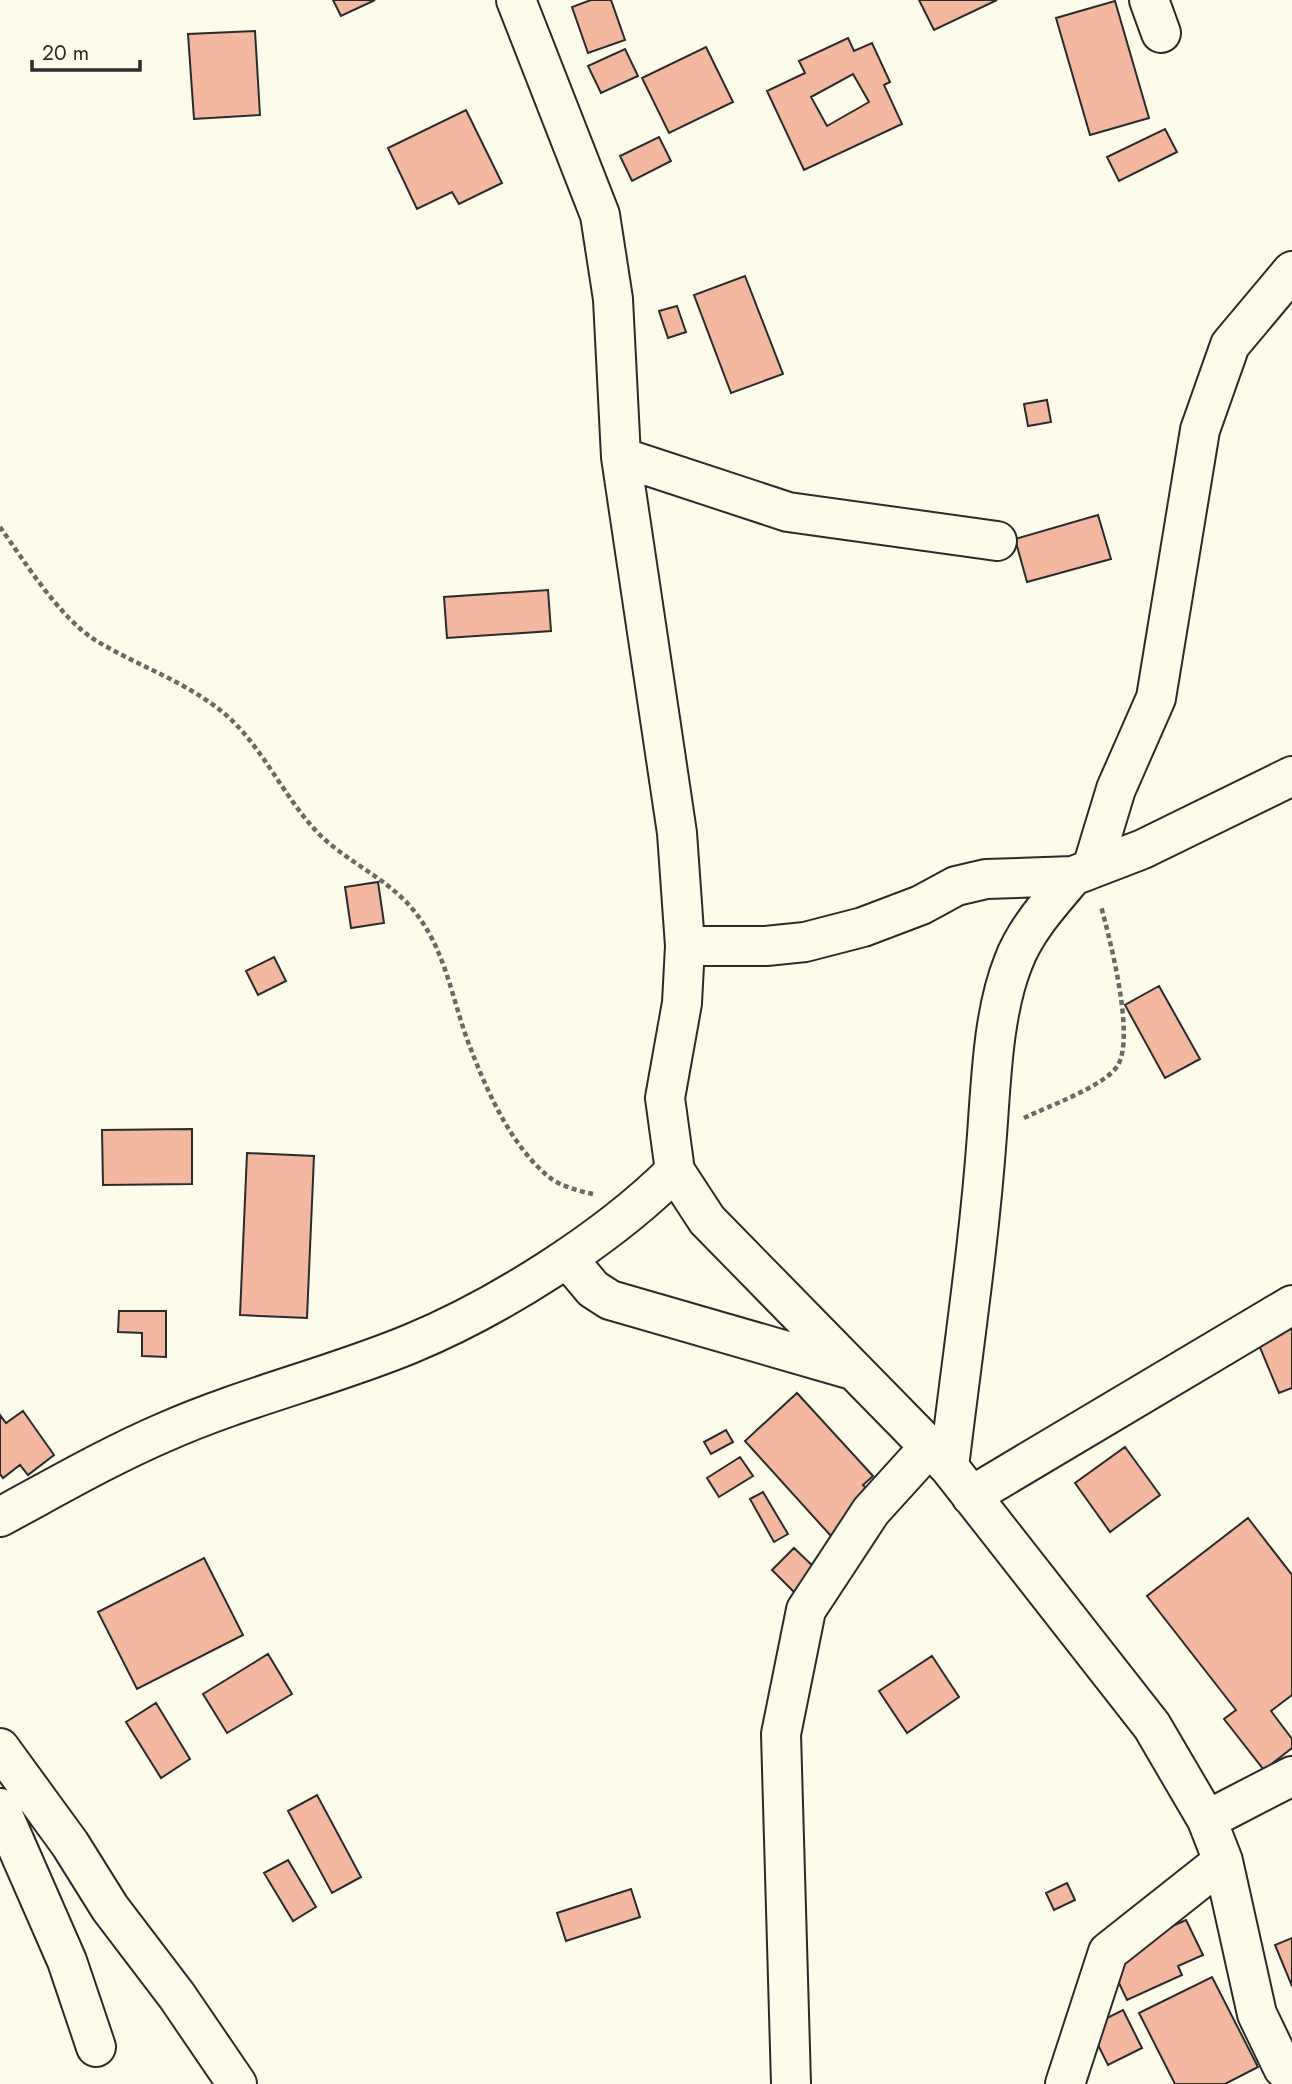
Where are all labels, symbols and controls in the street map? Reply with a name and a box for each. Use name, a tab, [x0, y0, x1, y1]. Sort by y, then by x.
scale bar	[32, 28, 140, 72]
text: 20 m	[42, 38, 89, 68]

